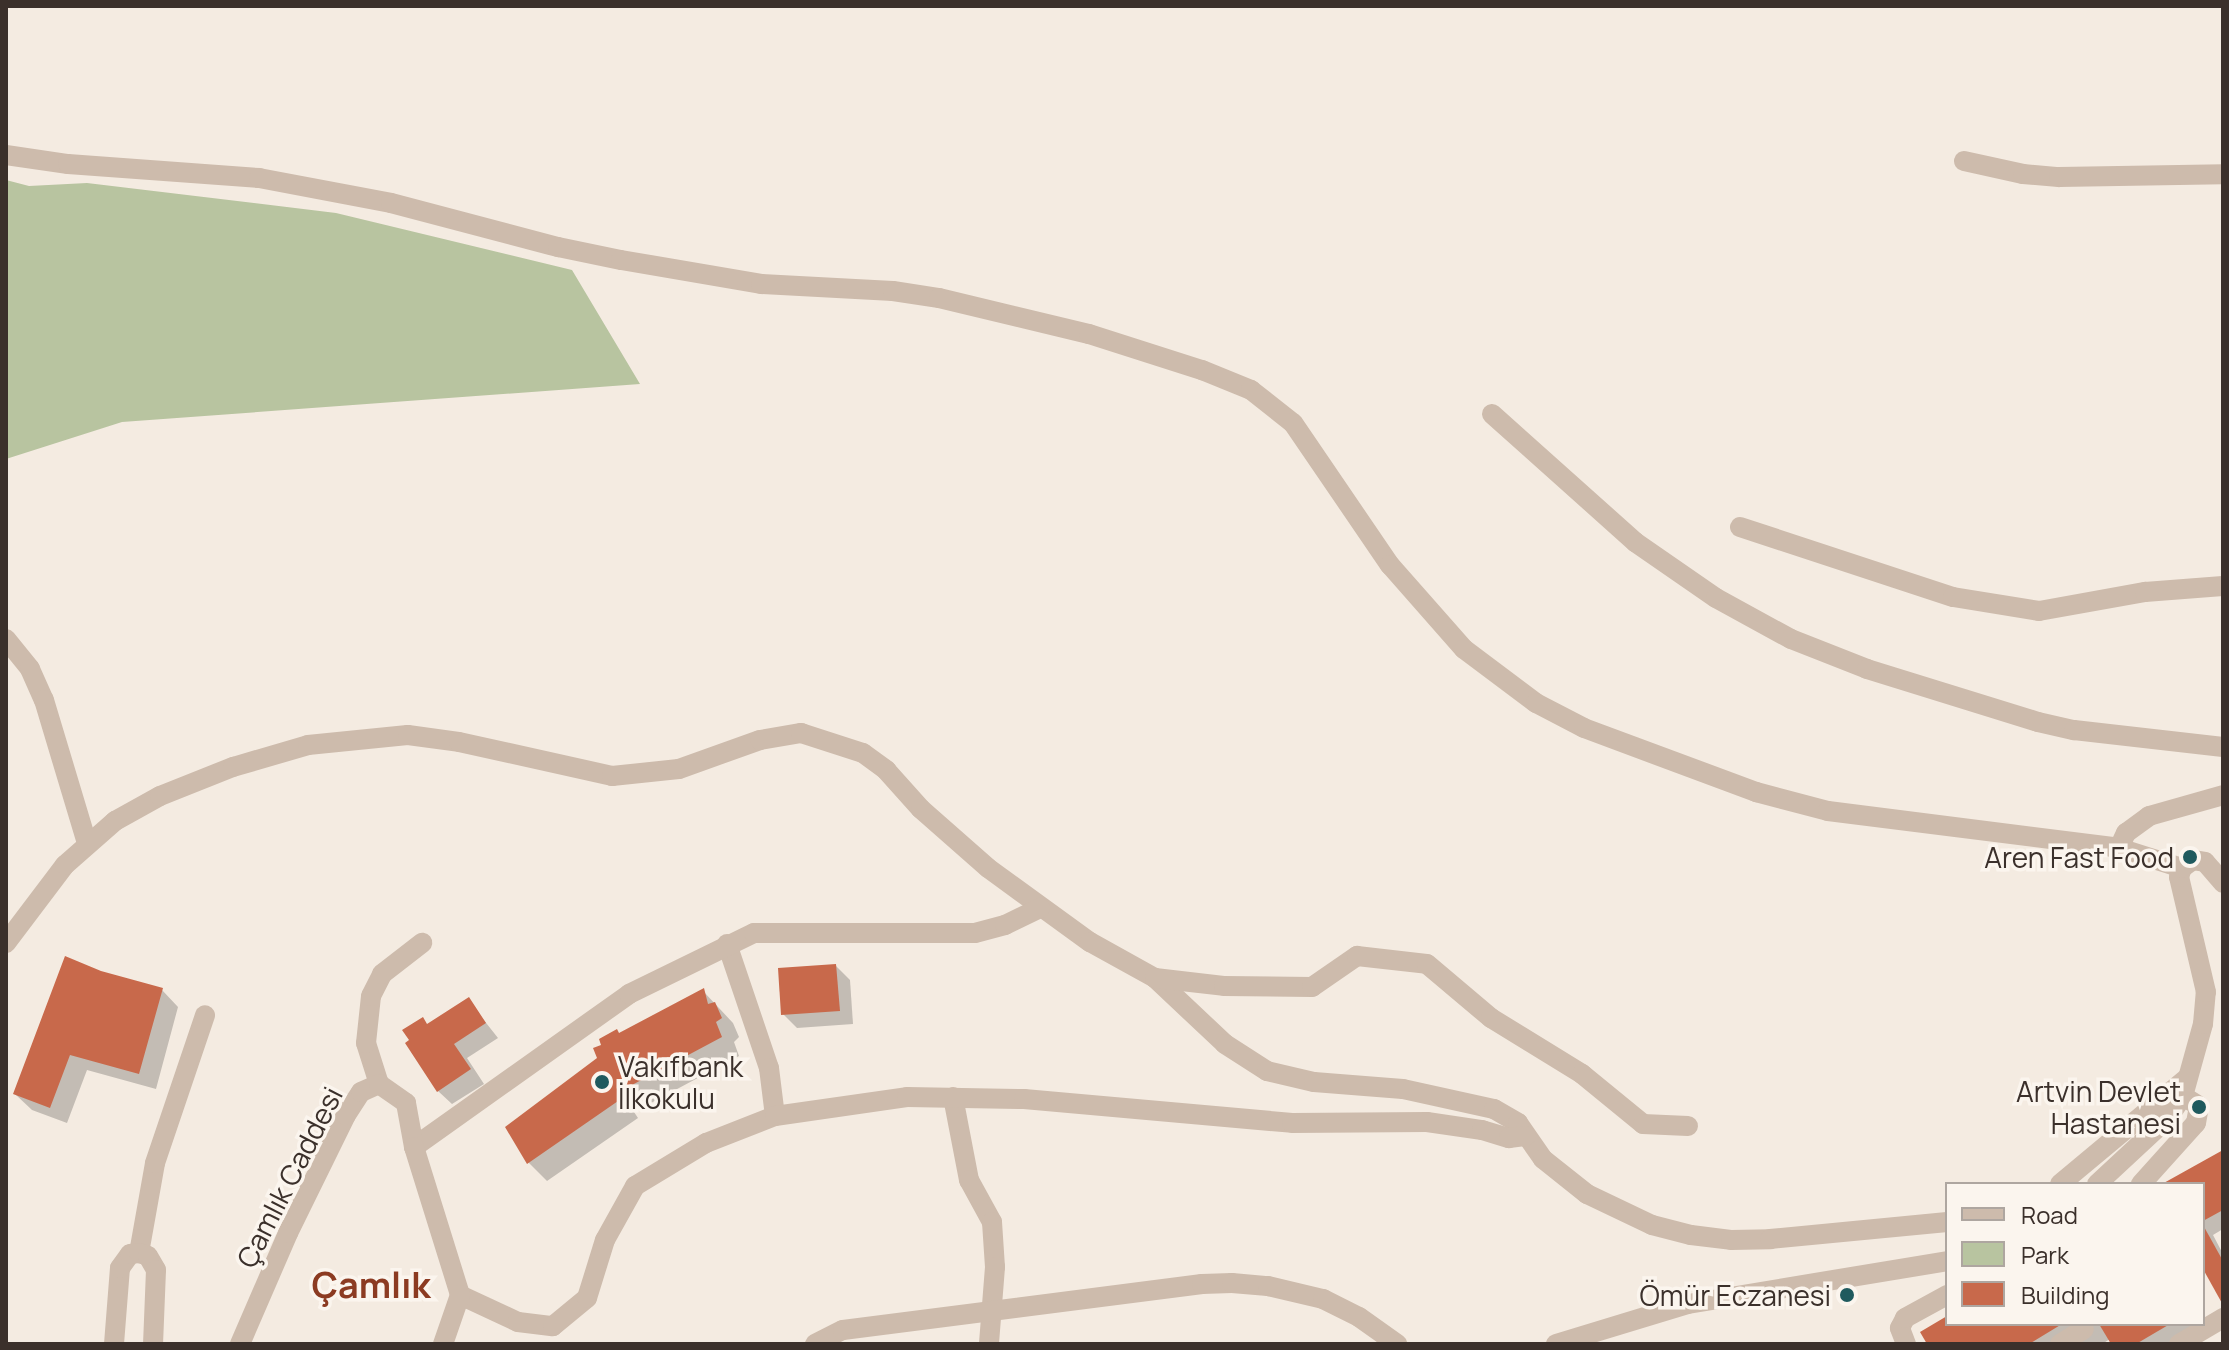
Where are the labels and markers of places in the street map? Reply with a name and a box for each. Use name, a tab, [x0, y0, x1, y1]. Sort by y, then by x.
place label: Aren Fast Food	[1984, 840, 2174, 874]
marker: Aren Fast Food	[2181, 848, 2199, 866]
place label: Vakıfbank İlkokulu	[618, 1049, 743, 1115]
marker: Vakıfbank İlkokulu	[593, 1073, 611, 1091]
place label: Artvin Devlet Hastanesi	[2016, 1074, 2181, 1140]
marker: Artvin Devlet Hastanesi	[2188, 1096, 2210, 1118]
place label: Ömür Eczanesi	[1640, 1278, 1831, 1312]
marker: Ömür Eczanesi	[1838, 1286, 1856, 1304]

